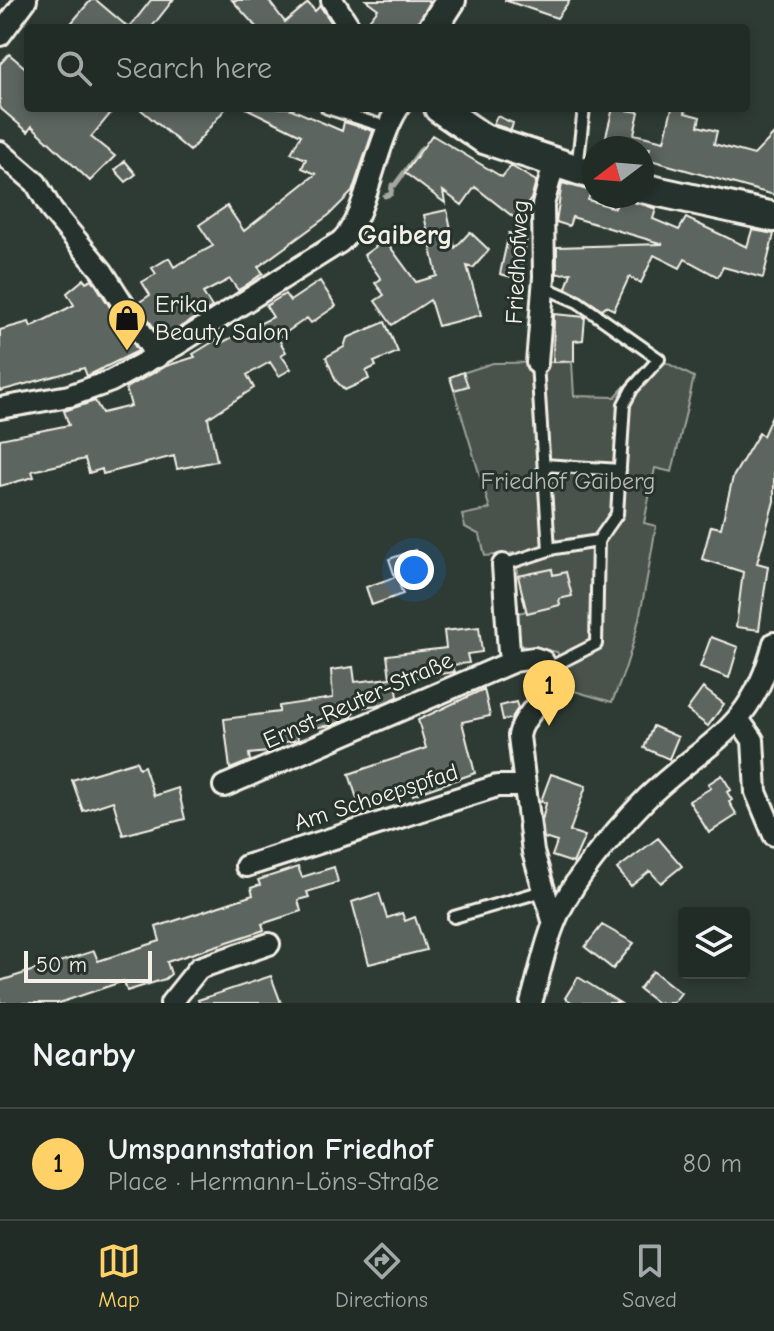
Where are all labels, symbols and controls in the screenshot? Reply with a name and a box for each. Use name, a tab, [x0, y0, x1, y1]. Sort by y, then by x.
search box	[24, 24, 750, 112]
icon: search	[52, 46, 96, 90]
text: Search here	[116, 51, 272, 86]
north arrow	[582, 136, 654, 208]
street label: Friedhofweg	[500, 199, 534, 325]
district label: Gaiberg	[357, 219, 453, 251]
place label: Erika Beauty Salon	[155, 290, 289, 346]
shop icon: Erika Beauty Salon	[106, 297, 148, 352]
park label: Friedhof Gaiberg	[480, 467, 656, 495]
your location	[394, 550, 434, 590]
street label: Ernst-Reuter-Straße	[259, 646, 457, 754]
pin: 1	[523, 660, 575, 726]
street label: Am Schoepspfad	[290, 757, 462, 837]
map controls	[678, 907, 750, 979]
button: layers	[678, 907, 750, 979]
scale bar	[24, 947, 152, 983]
text: 50 m	[36, 952, 87, 978]
text: Nearby	[32, 1035, 135, 1075]
text: Umspannstation Friedhof	[108, 1132, 433, 1167]
text: 1	[53, 1149, 63, 1179]
text: 80 m	[683, 1149, 742, 1179]
text: Place · Hermann-Löns-Straße	[108, 1167, 439, 1197]
tab: Map	[97, 1239, 141, 1313]
tab: Directions	[335, 1239, 428, 1313]
tab: Saved	[622, 1239, 677, 1313]

